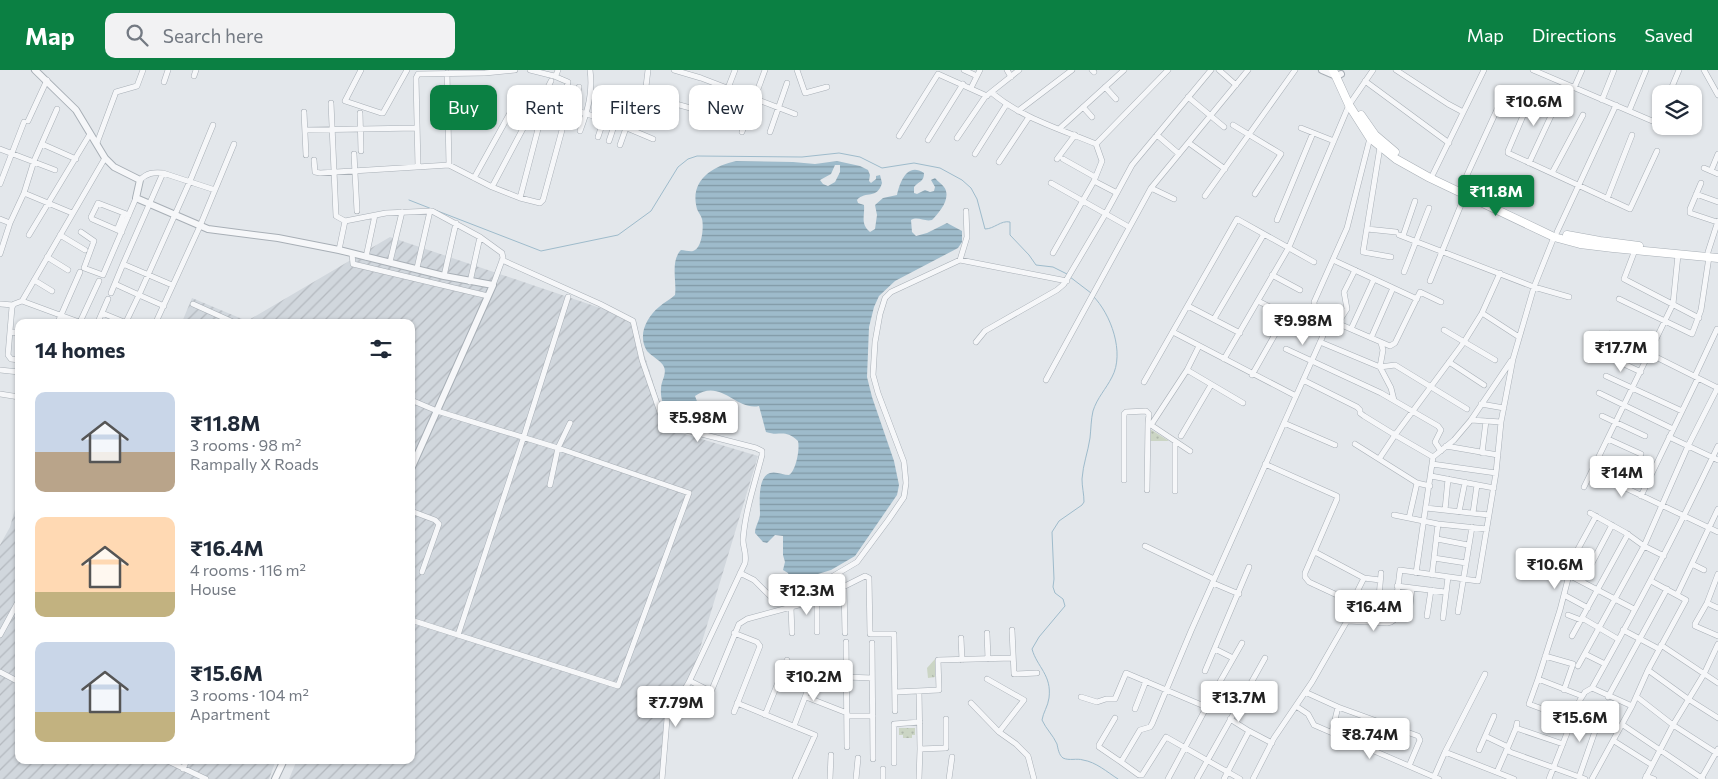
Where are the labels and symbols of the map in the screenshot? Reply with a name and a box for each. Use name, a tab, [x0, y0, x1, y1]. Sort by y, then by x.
pin: ₹10.6M	[1493, 85, 1575, 127]
pin: ₹11.8M	[1455, 174, 1537, 217]
pin: ₹9.98M	[1262, 304, 1344, 346]
pin: ₹17.7M	[1580, 330, 1662, 373]
pin: ₹5.98M	[657, 400, 739, 443]
pin: ₹14M	[1592, 456, 1652, 498]
pin: ₹10.6M	[1514, 548, 1596, 590]
pin: ₹12.3M	[766, 574, 848, 616]
pin: ₹16.4M	[1333, 590, 1415, 632]
pin: ₹10.2M	[773, 660, 855, 702]
pin: ₹13.7M	[1198, 680, 1280, 723]
pin: ₹7.79M	[635, 686, 717, 728]
pin: ₹15.6M	[1539, 700, 1621, 743]
pin: ₹8.74M	[1329, 718, 1411, 760]

